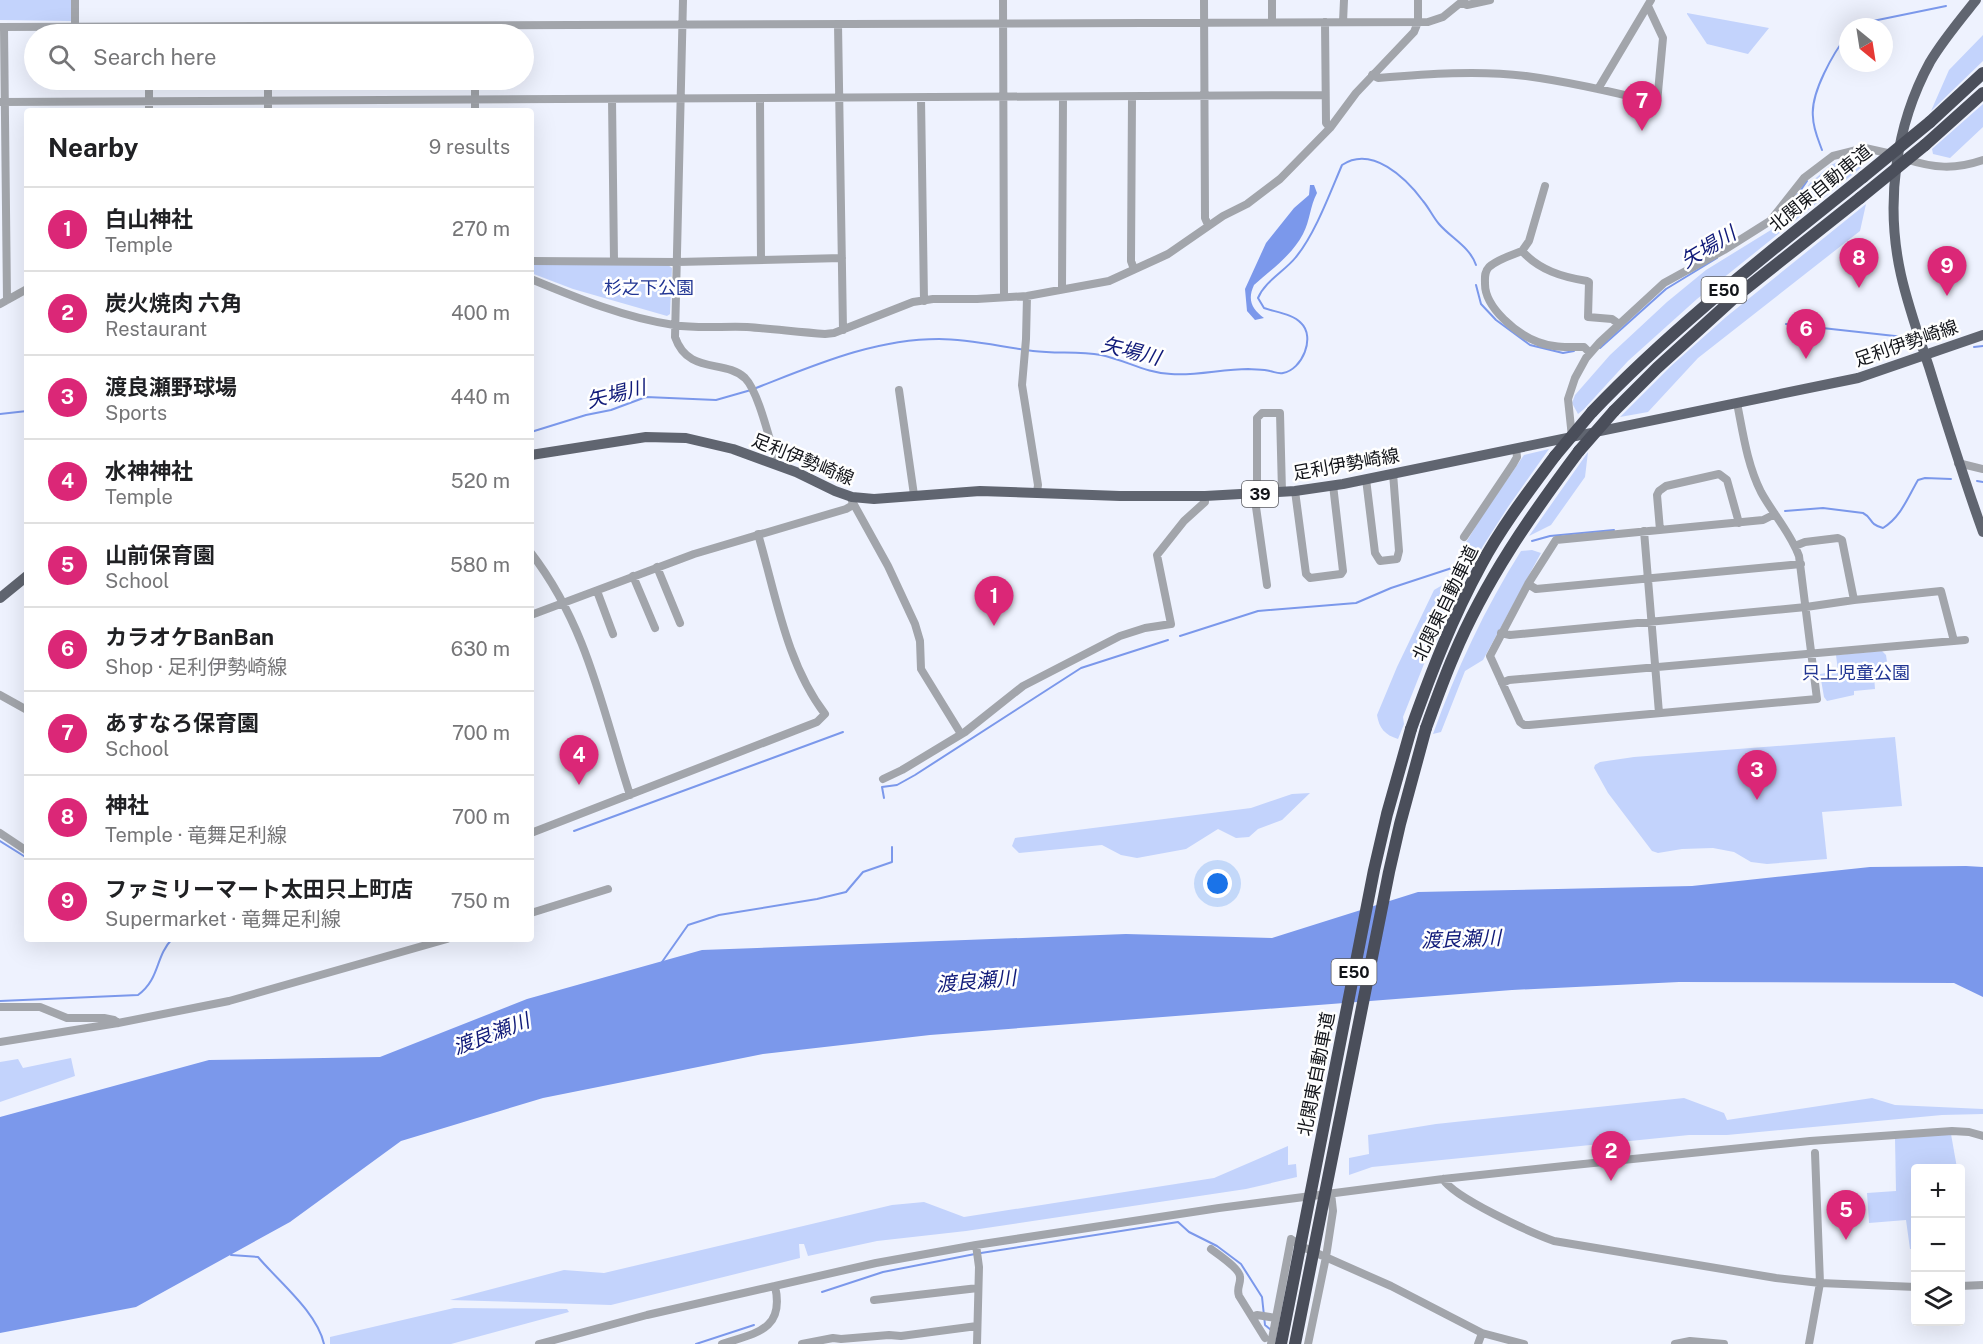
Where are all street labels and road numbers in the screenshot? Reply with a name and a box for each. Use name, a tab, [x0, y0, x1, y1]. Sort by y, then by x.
street label: 北関東自動車道	[1764, 140, 1876, 236]
road number: E50	[1702, 277, 1746, 303]
street label: 足利伊勢崎線	[1852, 315, 1960, 371]
street label: 足利伊勢崎線	[749, 429, 857, 489]
street label: 足利伊勢崎線	[1291, 444, 1401, 484]
road number: 39	[1242, 481, 1278, 507]
street label: 北関東自動車道	[1408, 542, 1482, 664]
road number: E50	[1332, 959, 1376, 985]
street label: 北関東自動車道	[1294, 1010, 1338, 1138]

